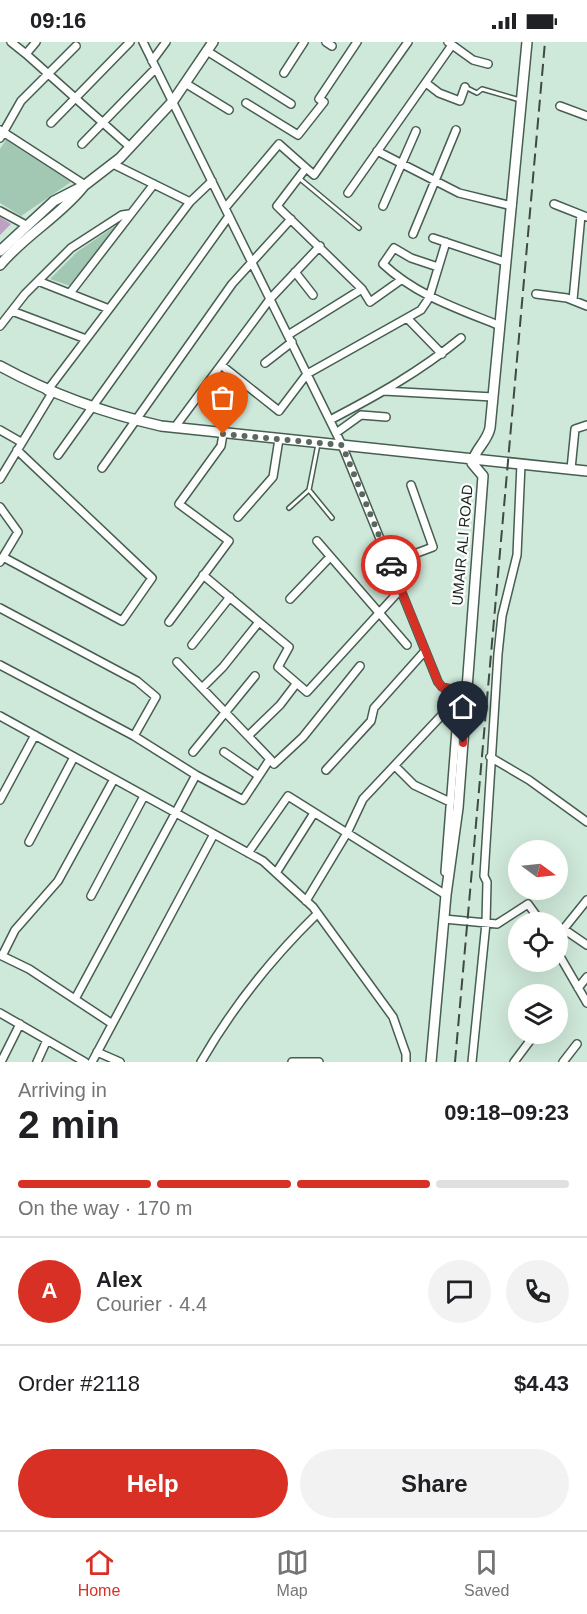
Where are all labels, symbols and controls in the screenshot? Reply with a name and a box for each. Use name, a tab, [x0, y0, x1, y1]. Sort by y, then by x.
text: 09:16	[30, 8, 86, 33]
pin	[197, 372, 248, 434]
icon: bag	[206, 381, 239, 414]
street label: UMAIR ALI ROAD	[448, 483, 476, 606]
courier	[361, 535, 421, 595]
icon: car	[375, 549, 408, 582]
pin	[437, 681, 488, 743]
icon: home	[446, 690, 479, 723]
north arrow	[508, 840, 568, 900]
map controls	[508, 840, 568, 1044]
button: locate	[508, 912, 568, 972]
button: layers	[508, 984, 568, 1044]
text: Arriving in	[18, 1079, 107, 1101]
text: 09:18–09:23	[444, 1100, 569, 1125]
text: 2 min	[18, 1103, 120, 1146]
text: On the way · 170 m	[18, 1197, 193, 1219]
button: chat	[428, 1260, 491, 1323]
button: phone	[506, 1260, 569, 1323]
text: Alex	[96, 1267, 142, 1292]
text: A	[42, 1278, 57, 1303]
text: Courier · 4.4	[96, 1293, 207, 1315]
text: Order #2118	[18, 1371, 140, 1396]
text: $4.43	[514, 1371, 569, 1396]
button: Help	[18, 1449, 288, 1518]
button: Share	[300, 1449, 569, 1518]
tab: Home	[78, 1546, 120, 1600]
tab: Map	[276, 1546, 309, 1600]
tab: Saved	[464, 1546, 509, 1600]

